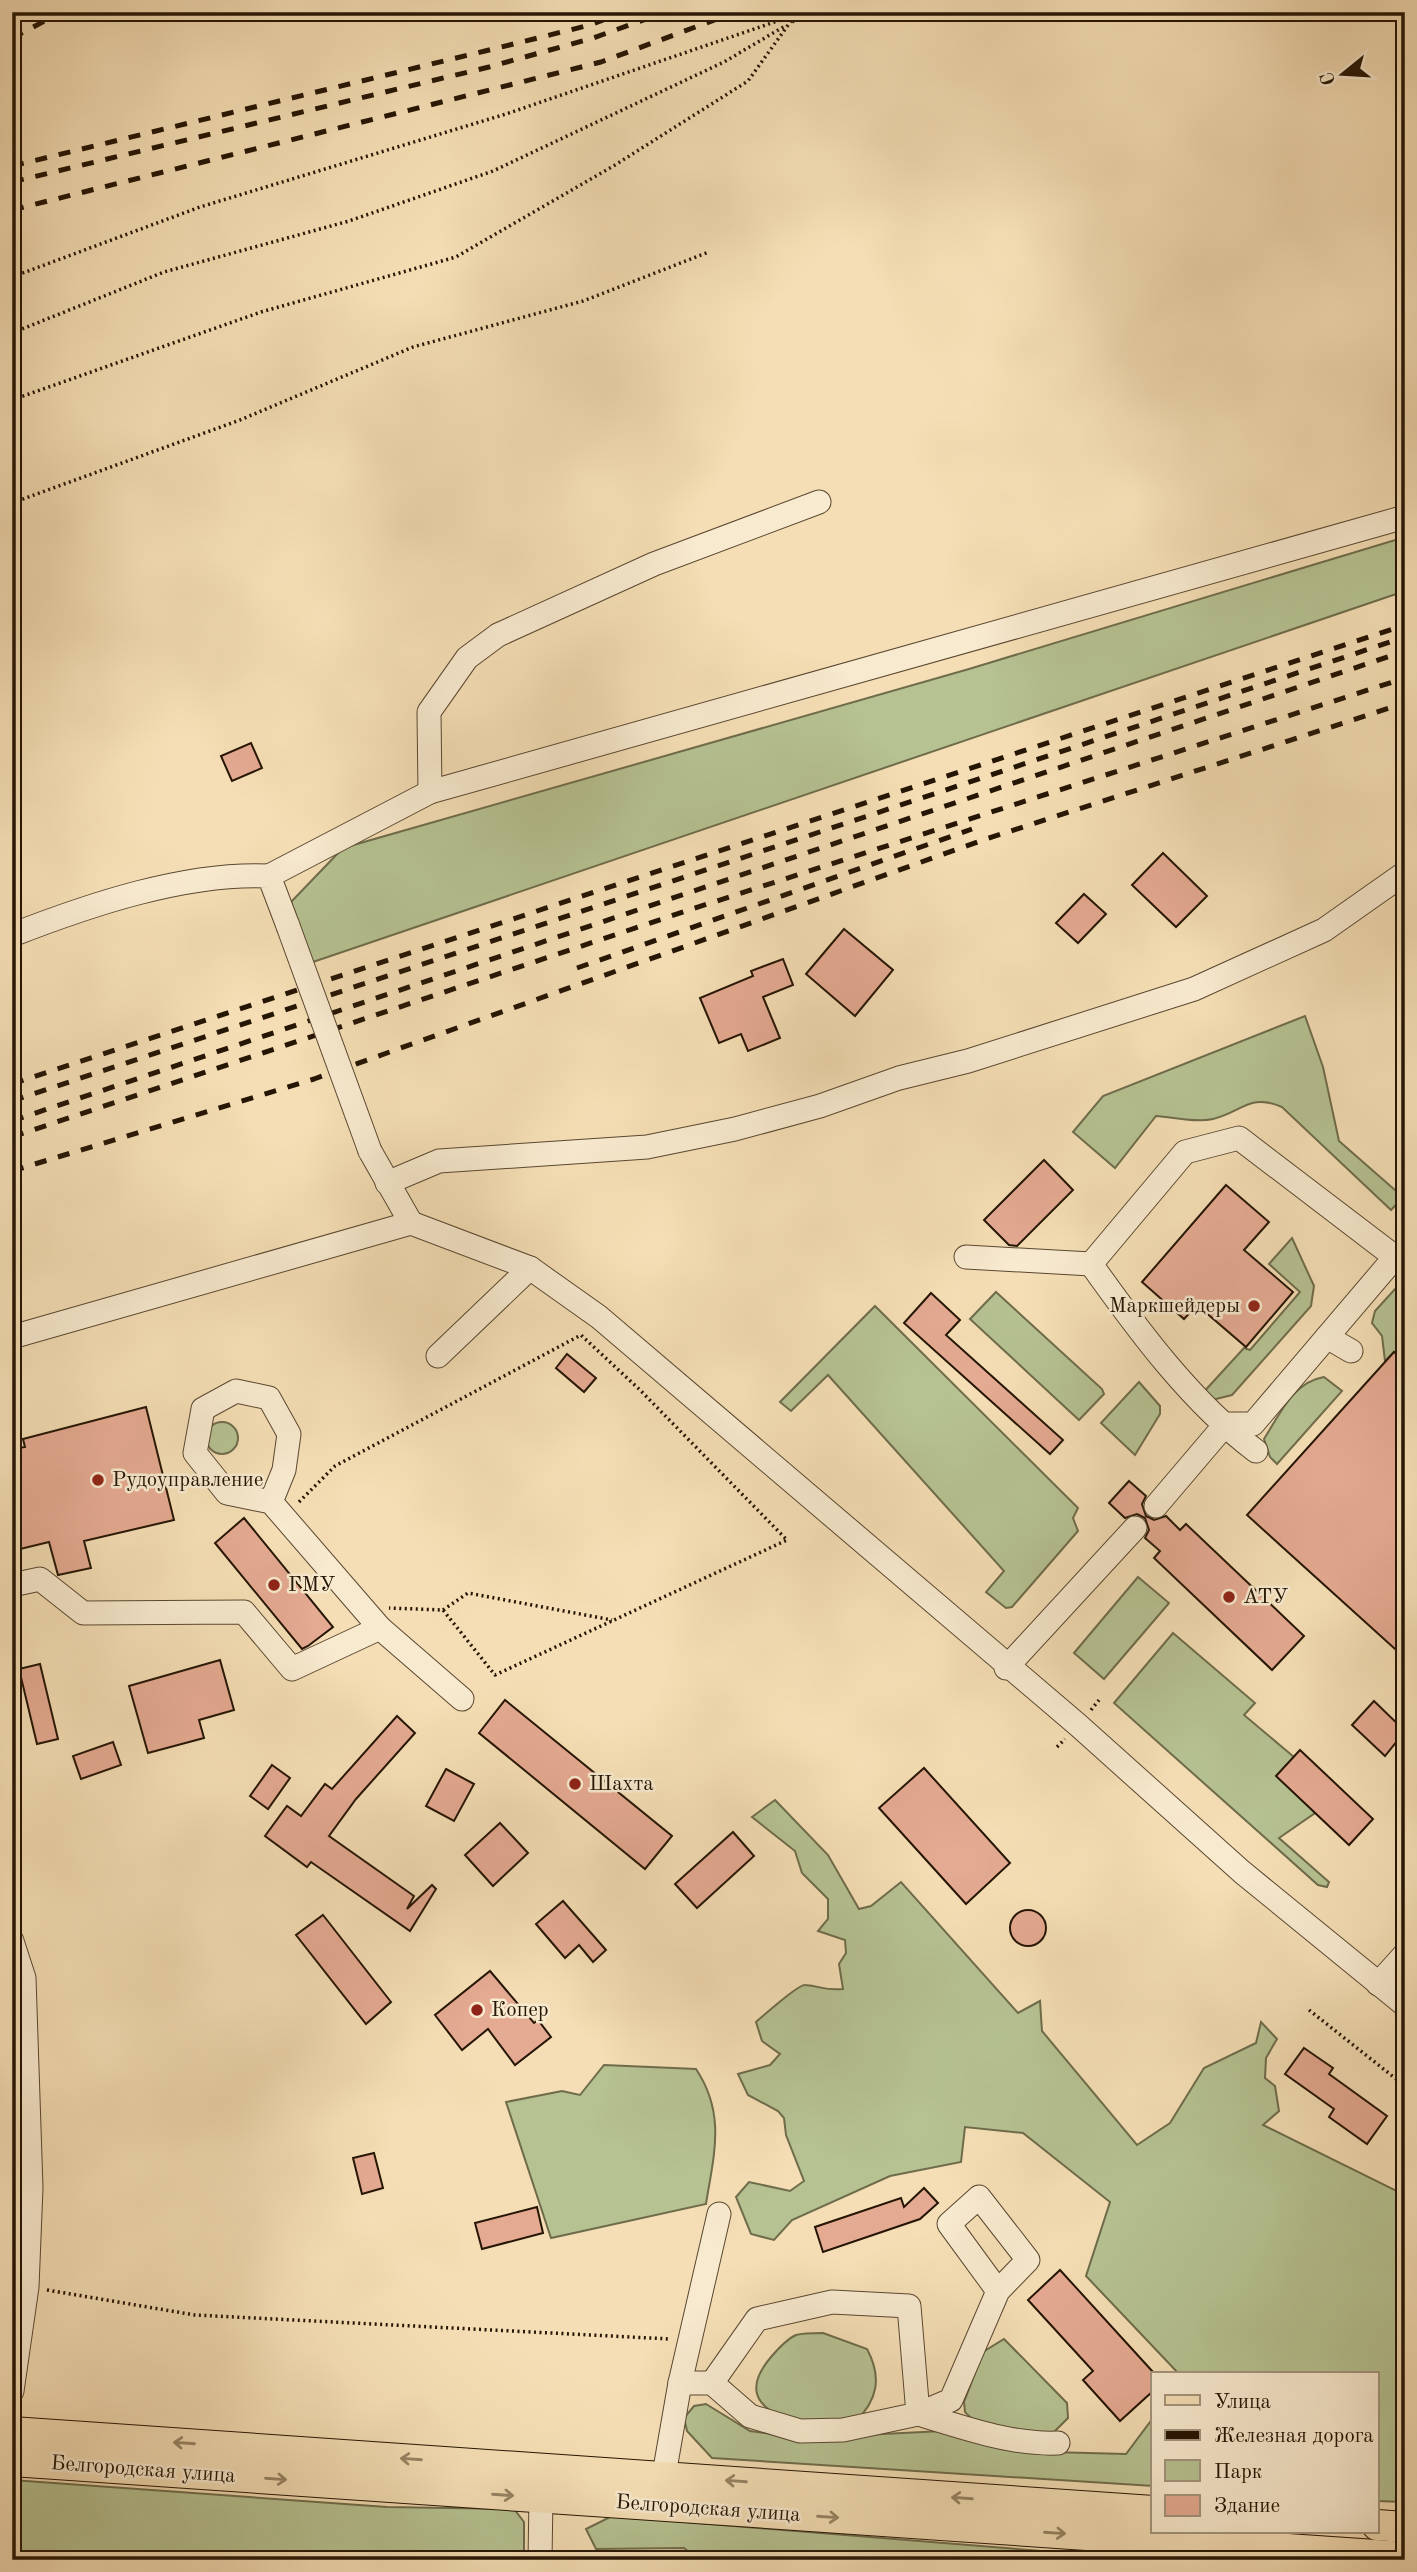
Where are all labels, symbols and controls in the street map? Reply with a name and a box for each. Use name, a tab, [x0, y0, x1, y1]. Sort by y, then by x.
north arrow	[1308, 38, 1378, 108]
text: С	[1318, 70, 1340, 87]
place label: Маркшейдеры	[1109, 1296, 1240, 1317]
marker: Маркшейдеры	[1246, 1298, 1262, 1314]
place label: Рудоуправление	[112, 1470, 263, 1491]
marker: Рудоуправление	[90, 1472, 106, 1488]
place label: ГМУ	[288, 1575, 335, 1596]
marker: ГМУ	[266, 1577, 282, 1593]
place label: АТУ	[1243, 1587, 1288, 1608]
marker: АТУ	[1221, 1589, 1237, 1605]
place label: Шахта	[589, 1774, 654, 1795]
marker: Шахта	[567, 1776, 583, 1792]
place label: Копер	[491, 2000, 549, 2021]
marker: Копер	[469, 2002, 485, 2018]
legend	[1151, 2372, 1378, 2534]
text: Улица	[1214, 2392, 1271, 2413]
text: Железная дорога	[1214, 2426, 1374, 2447]
one-way arrow	[173, 2437, 196, 2450]
one-way arrow	[400, 2452, 423, 2465]
street label: Белгородская улица	[50, 2453, 236, 2487]
text: Парк	[1214, 2462, 1263, 2483]
one-way arrow	[264, 2473, 287, 2486]
one-way arrow	[724, 2475, 747, 2488]
one-way arrow	[491, 2489, 514, 2502]
one-way arrow	[951, 2491, 974, 2504]
street label: Белгородская улица	[615, 2492, 801, 2526]
text: Здание	[1214, 2496, 1280, 2517]
one-way arrow	[816, 2511, 838, 2524]
one-way arrow	[1043, 2527, 1065, 2540]

